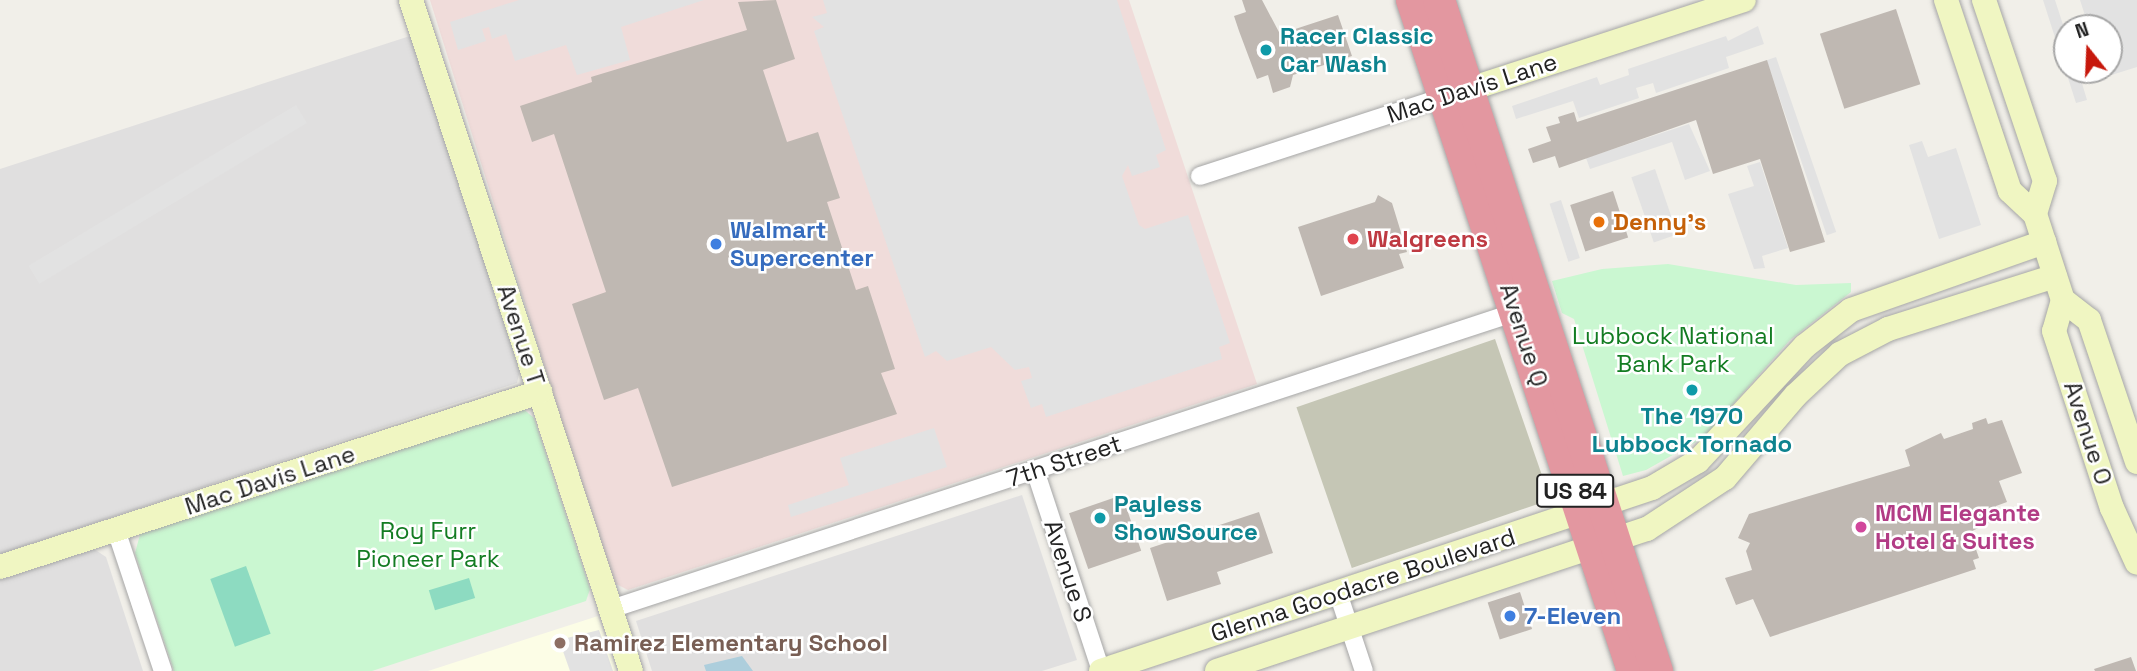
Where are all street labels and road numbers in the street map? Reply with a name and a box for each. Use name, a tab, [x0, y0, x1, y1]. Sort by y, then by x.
street label: Mac Davis Lane	[1383, 47, 1561, 129]
street label: Avenue Q	[1494, 280, 1554, 390]
street label: Avenue T	[491, 281, 551, 389]
street label: Avenue O	[2058, 378, 2118, 488]
street label: 7th Street	[1003, 429, 1125, 493]
street label: Mac Davis Lane	[181, 439, 359, 521]
road number: US 84	[1535, 471, 1615, 510]
street label: Avenue S	[1038, 516, 1098, 626]
street label: Glenna Goodacre Boulevard	[1207, 522, 1519, 648]

